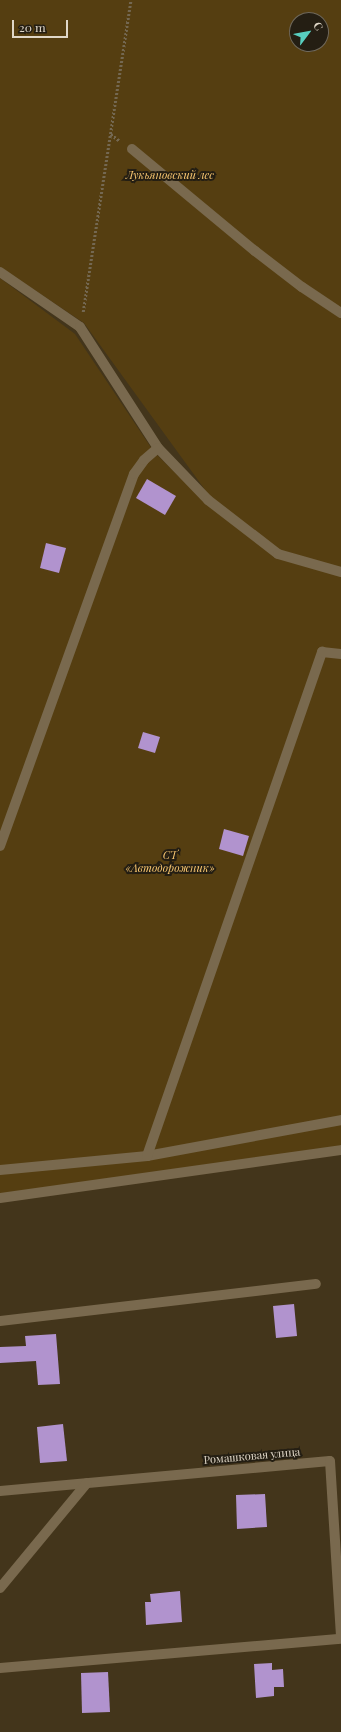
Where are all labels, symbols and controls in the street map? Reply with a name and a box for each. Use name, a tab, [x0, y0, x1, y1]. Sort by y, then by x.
scale bar	[14, 12, 70, 38]
north arrow	[289, 12, 329, 52]
text: 20 m	[19, 19, 46, 35]
text: С	[310, 19, 327, 33]
park label: Лукьяновский лес	[126, 168, 214, 182]
park label: СТ «Автодорожник»	[125, 849, 215, 875]
street label: Ромашковая улица	[203, 1445, 301, 1467]

